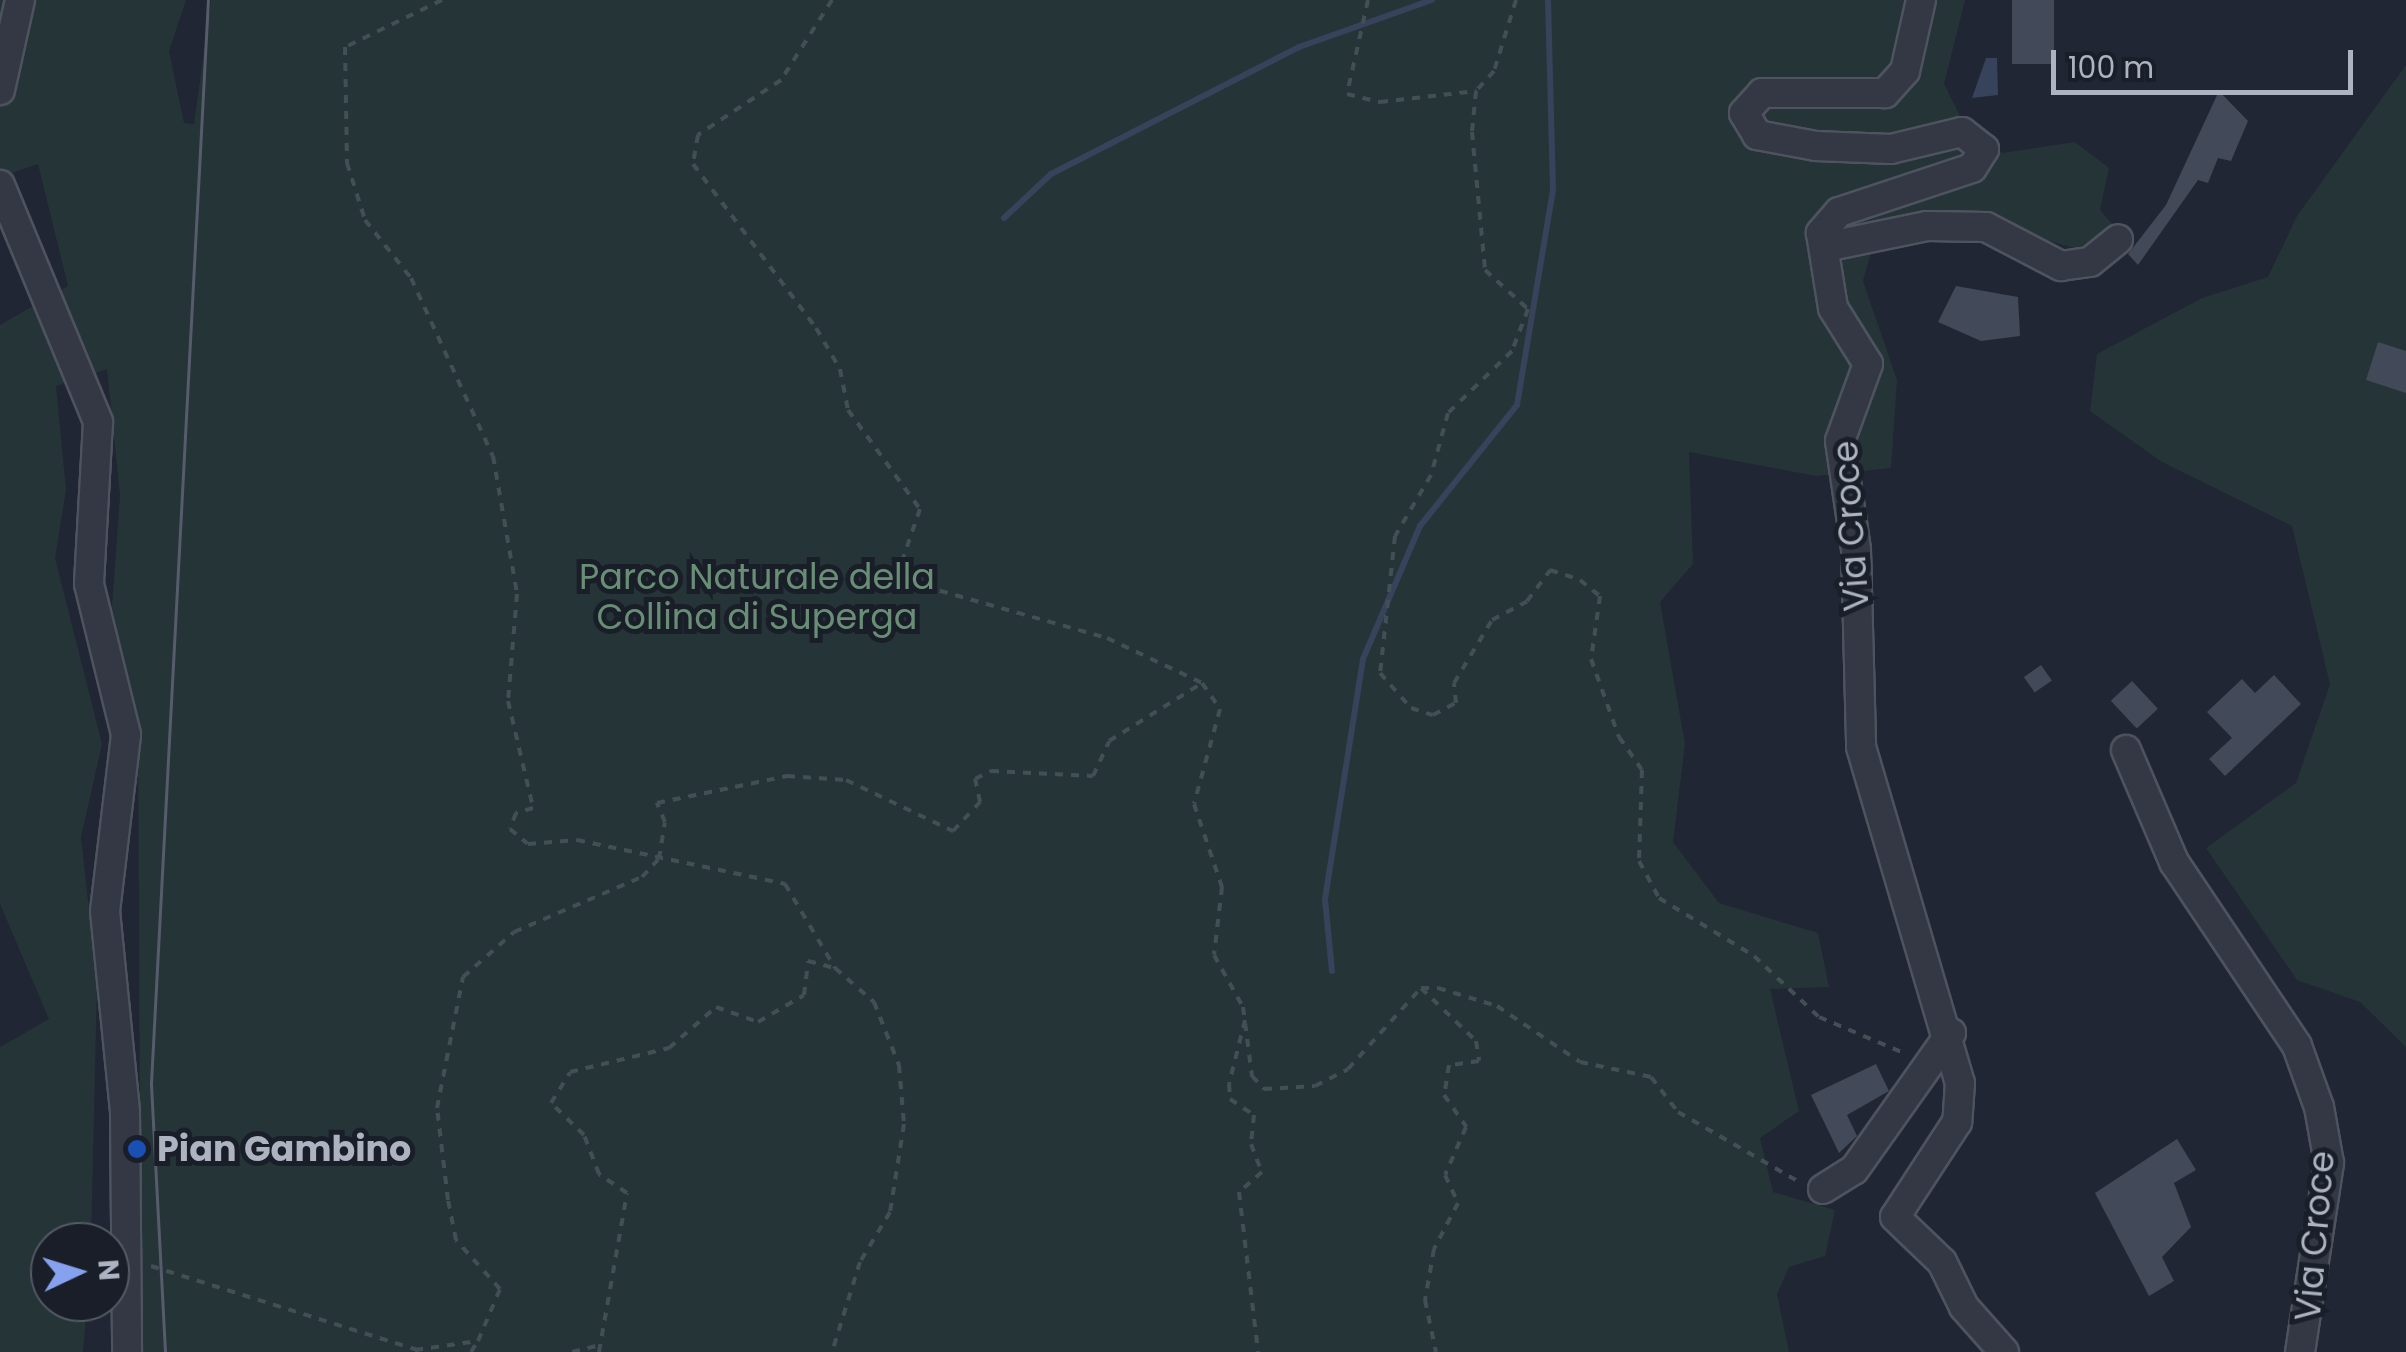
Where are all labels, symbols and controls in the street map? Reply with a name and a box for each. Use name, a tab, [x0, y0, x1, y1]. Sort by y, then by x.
scale bar	[2056, 30, 2358, 92]
text: 100 m	[2068, 46, 2154, 89]
street label: Via Croce	[1824, 439, 1878, 613]
park label: Parco Naturale della Collina di Superga	[579, 556, 935, 638]
place label: Pian Gambino	[157, 1128, 411, 1170]
marker: Pian Gambino	[126, 1138, 148, 1160]
street label: Via Croce	[2287, 1149, 2343, 1323]
north arrow	[30, 1222, 130, 1322]
text: N	[88, 1258, 129, 1282]

